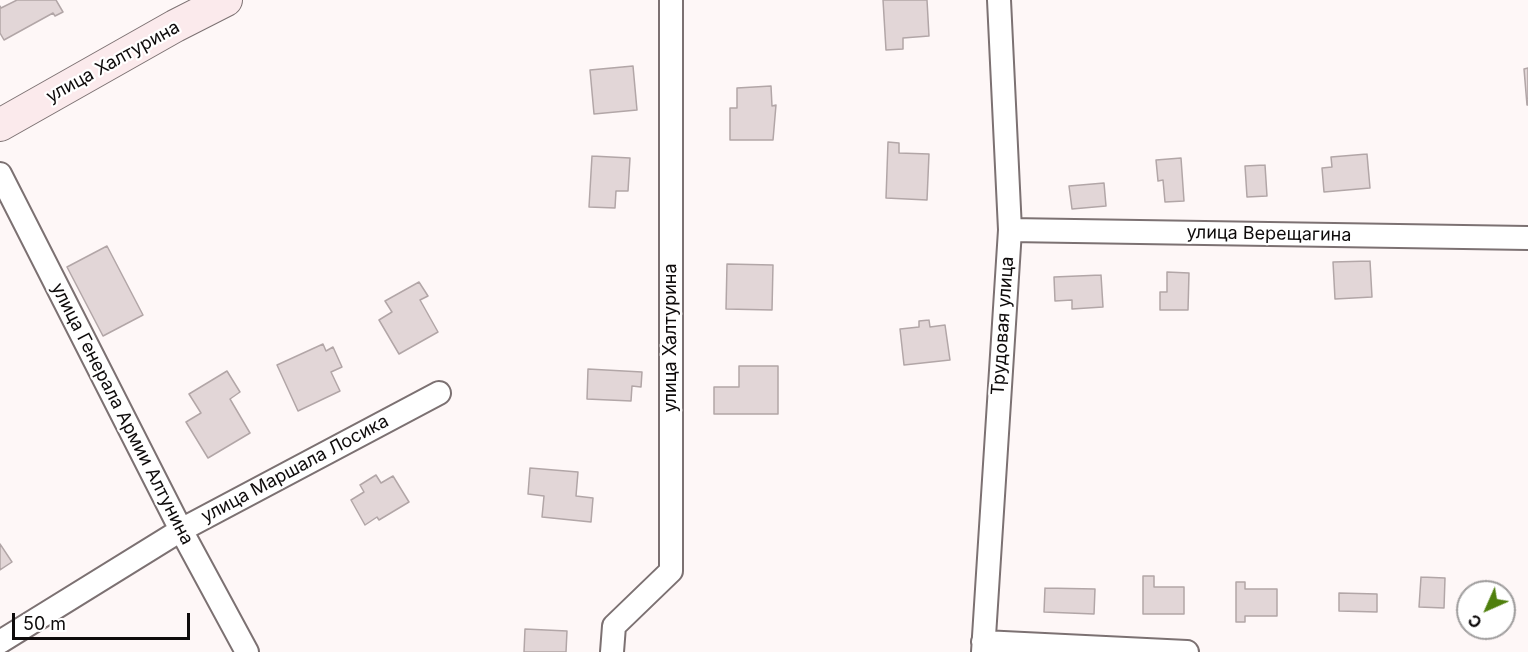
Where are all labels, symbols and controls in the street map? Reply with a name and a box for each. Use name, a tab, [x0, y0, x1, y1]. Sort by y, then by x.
street label: улица Халтурина	[43, 16, 183, 108]
street label: улица Верещагина	[1186, 222, 1352, 246]
street label: Трудовая улица	[987, 256, 1019, 396]
street label: улица Халтурина	[660, 263, 682, 413]
street label: улица Генерала Армии Алтунина	[46, 279, 198, 549]
street label: улица Маршала Лосика	[198, 410, 392, 528]
north arrow	[1456, 580, 1516, 640]
scale bar	[15, 601, 194, 639]
text: С	[1463, 610, 1486, 633]
text: 50 m	[23, 613, 66, 634]

